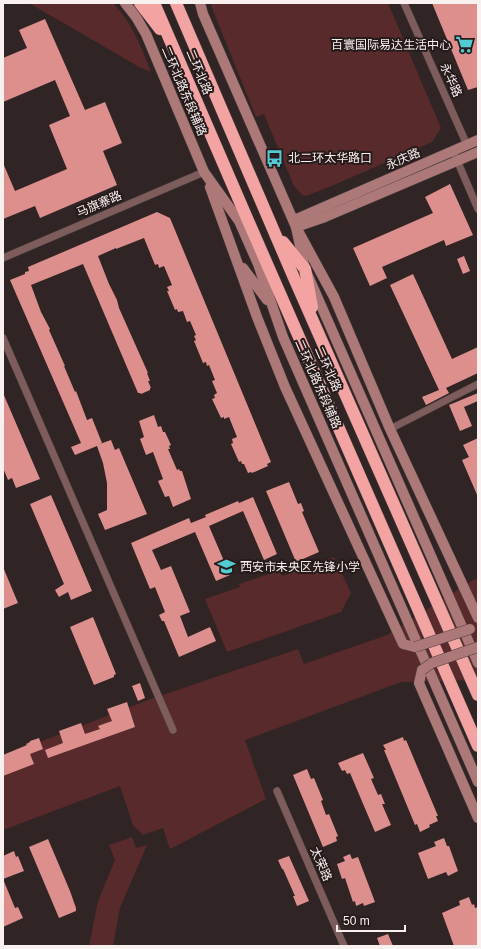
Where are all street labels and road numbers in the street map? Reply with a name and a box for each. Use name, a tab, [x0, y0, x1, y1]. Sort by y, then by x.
street label: 二环北路东段辅路	[159, 44, 209, 138]
street label: 二环北路	[183, 47, 215, 97]
street label: 永华路	[437, 61, 465, 99]
street label: 永庆路	[384, 146, 422, 172]
street label: 马旗寨路	[74, 188, 124, 220]
street label: 二环北路东段辅路	[292, 337, 344, 431]
street label: 二环北路	[312, 344, 344, 394]
street label: 太荣路	[308, 845, 334, 883]

